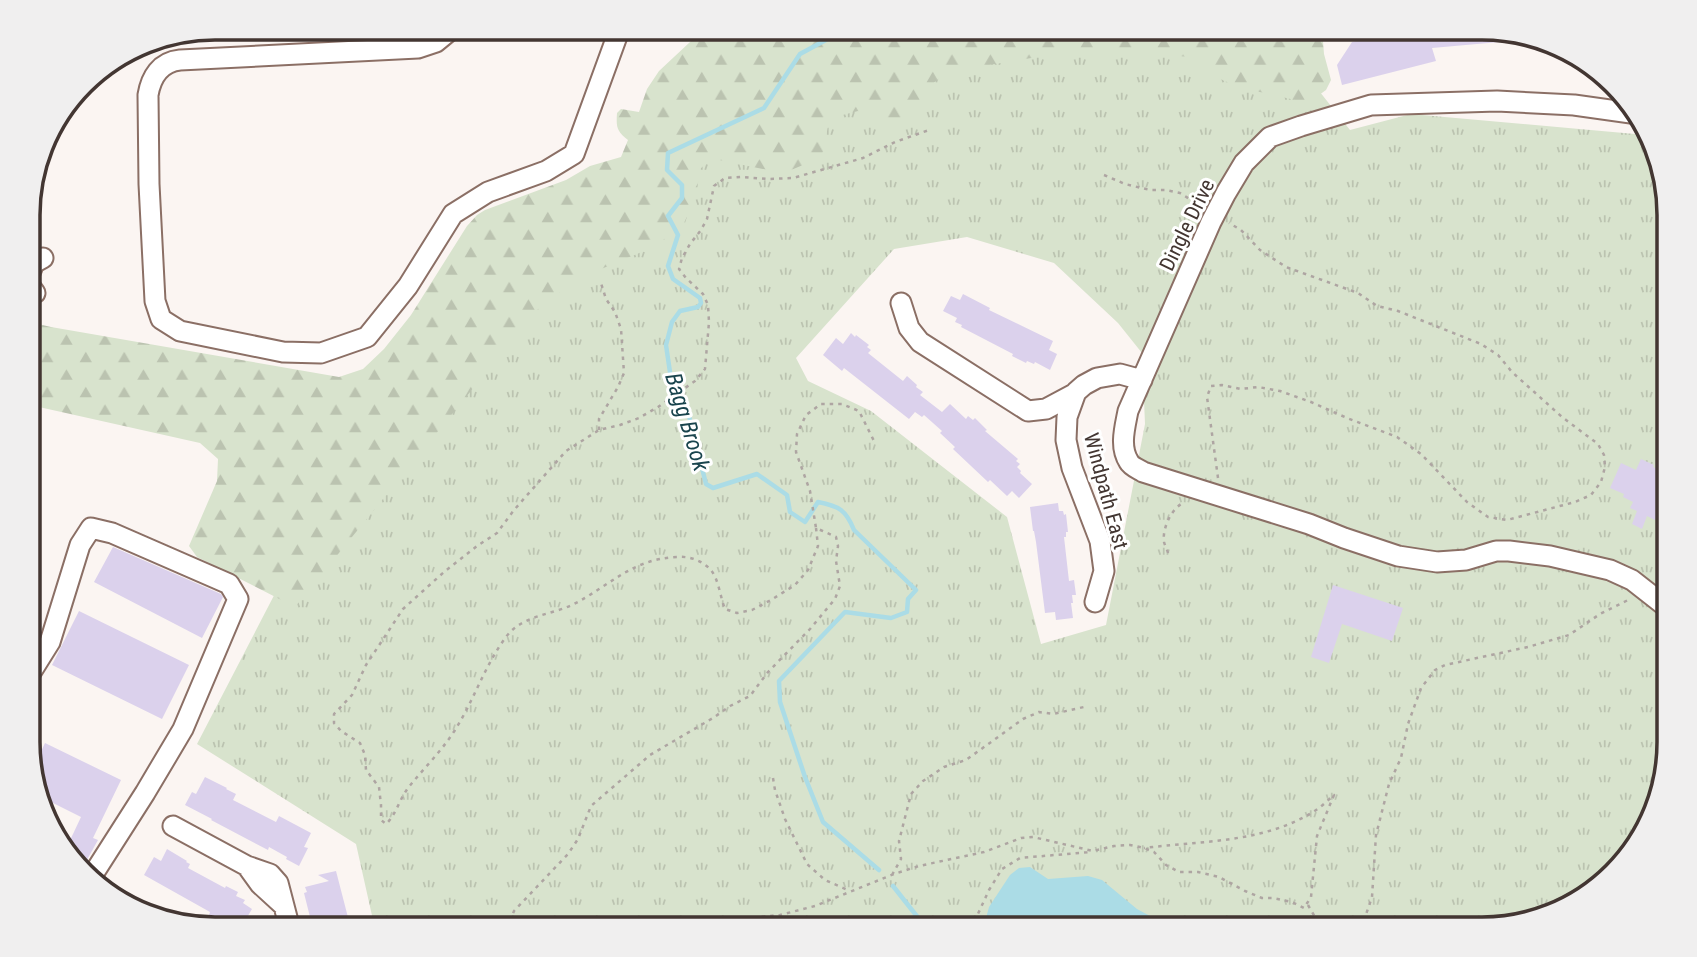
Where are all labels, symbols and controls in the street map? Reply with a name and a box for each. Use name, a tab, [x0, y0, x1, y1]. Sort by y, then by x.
street label: Dingle Drive	[1155, 175, 1219, 275]
water label: Bagg Brook	[659, 370, 715, 475]
street label: Windpath East	[1079, 430, 1133, 552]

